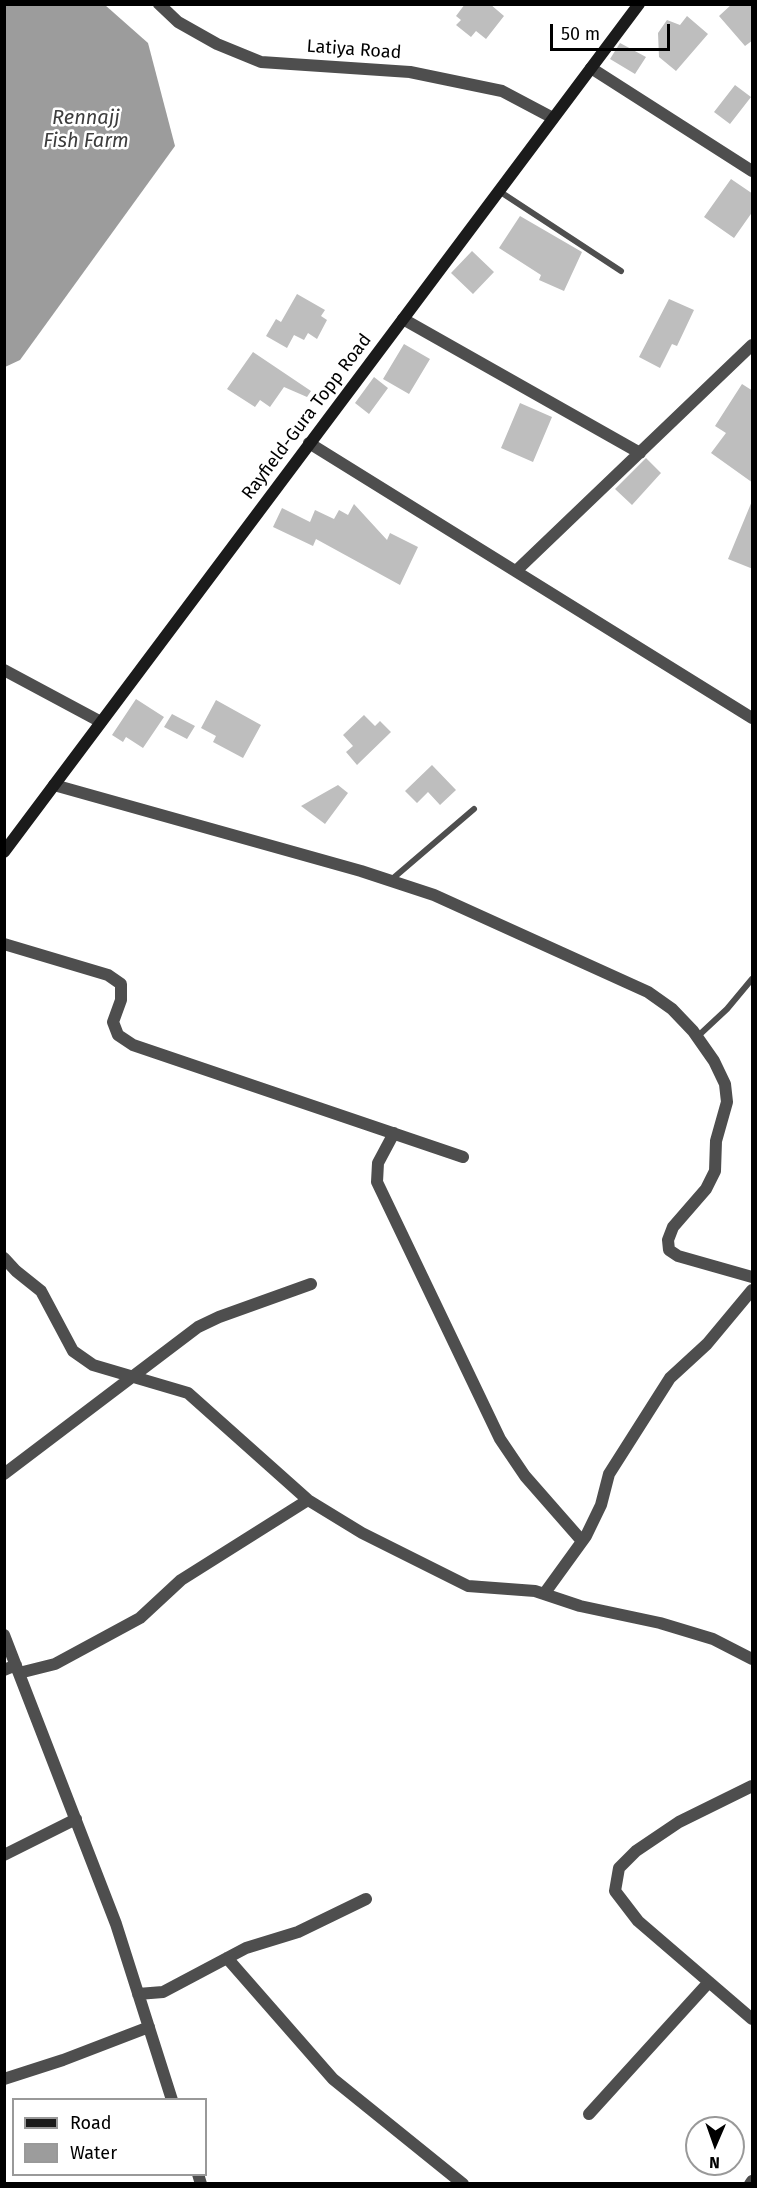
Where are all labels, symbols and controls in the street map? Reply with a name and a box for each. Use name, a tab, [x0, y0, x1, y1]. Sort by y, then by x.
scale bar	[553, 12, 673, 50]
text: 50 m	[561, 23, 600, 45]
street label: Latiya Road	[306, 36, 402, 64]
water label: Rennajj Fish Farm	[43, 106, 129, 153]
street label: Rayfield-Gura Topp Road	[238, 330, 376, 504]
legend	[12, 2098, 207, 2176]
text: Road	[70, 2112, 112, 2134]
north arrow	[685, 2116, 745, 2176]
text: Water	[70, 2142, 117, 2164]
text: N	[709, 2153, 720, 2172]

